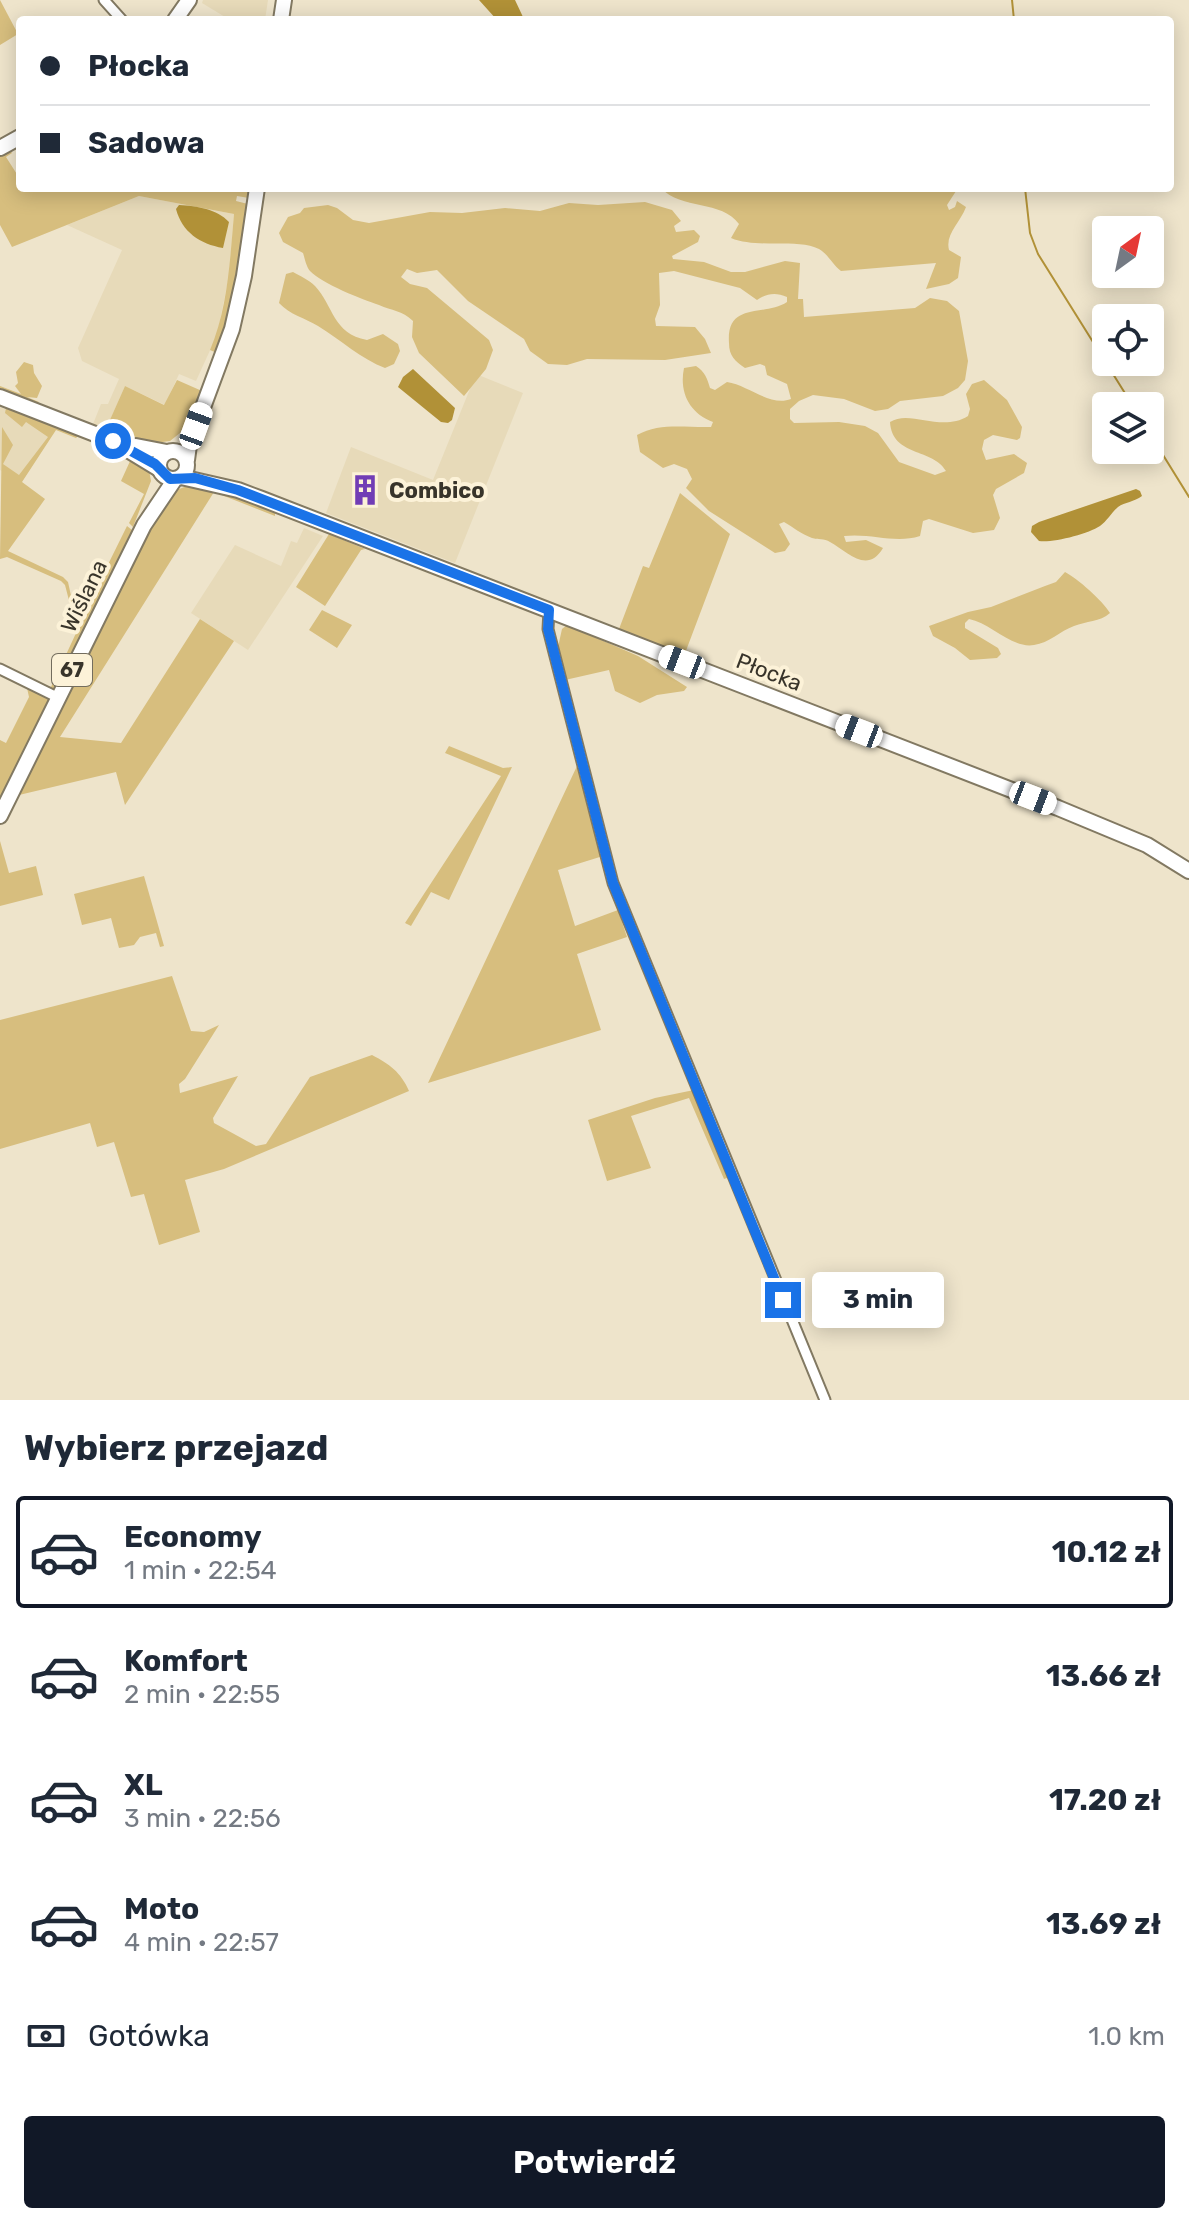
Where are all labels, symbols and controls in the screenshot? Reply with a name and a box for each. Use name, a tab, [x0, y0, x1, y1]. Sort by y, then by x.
text: Płocka	[88, 48, 190, 84]
text: Sadowa	[88, 125, 205, 161]
north arrow	[1092, 216, 1164, 288]
map controls	[1092, 216, 1164, 464]
button: locate	[1092, 304, 1164, 376]
button: layers	[1092, 392, 1164, 464]
car	[177, 399, 215, 453]
route start	[95, 423, 131, 459]
building icon: Combico	[348, 473, 382, 507]
place label: Combico	[389, 477, 485, 504]
street label: Wiślana	[55, 555, 113, 637]
car	[655, 642, 709, 682]
street label: Płocka	[732, 647, 806, 697]
road number: 67	[52, 654, 92, 686]
car	[832, 711, 886, 751]
car	[1006, 778, 1060, 818]
callout: 3 min	[811, 1272, 943, 1328]
route end	[765, 1282, 801, 1318]
text: 3 min	[843, 1284, 913, 1315]
text: Wybierz przejazd	[24, 1426, 329, 1469]
icon: car	[28, 1516, 100, 1588]
text: Economy	[124, 1519, 262, 1555]
text: 10.12 zł	[1052, 1534, 1161, 1570]
text: 1 min · 22:54	[124, 1555, 277, 1586]
icon: car	[28, 1640, 100, 1712]
text: Komfort	[124, 1643, 248, 1679]
text: 13.66 zł	[1046, 1658, 1161, 1694]
text: 2 min · 22:55	[124, 1679, 280, 1710]
icon: car	[28, 1764, 100, 1836]
text: XL	[124, 1767, 163, 1803]
text: 17.20 zł	[1049, 1782, 1161, 1818]
text: 3 min · 22:56	[124, 1803, 281, 1834]
icon: car	[28, 1888, 100, 1960]
text: Moto	[124, 1891, 199, 1927]
text: 13.69 zł	[1046, 1906, 1161, 1942]
text: 4 min · 22:57	[124, 1927, 279, 1958]
icon: cash	[24, 2014, 68, 2058]
text: Gotówka	[88, 2018, 210, 2054]
text: 1.0 km	[1088, 2021, 1165, 2052]
button: Potwierdź	[24, 2116, 1165, 2208]

